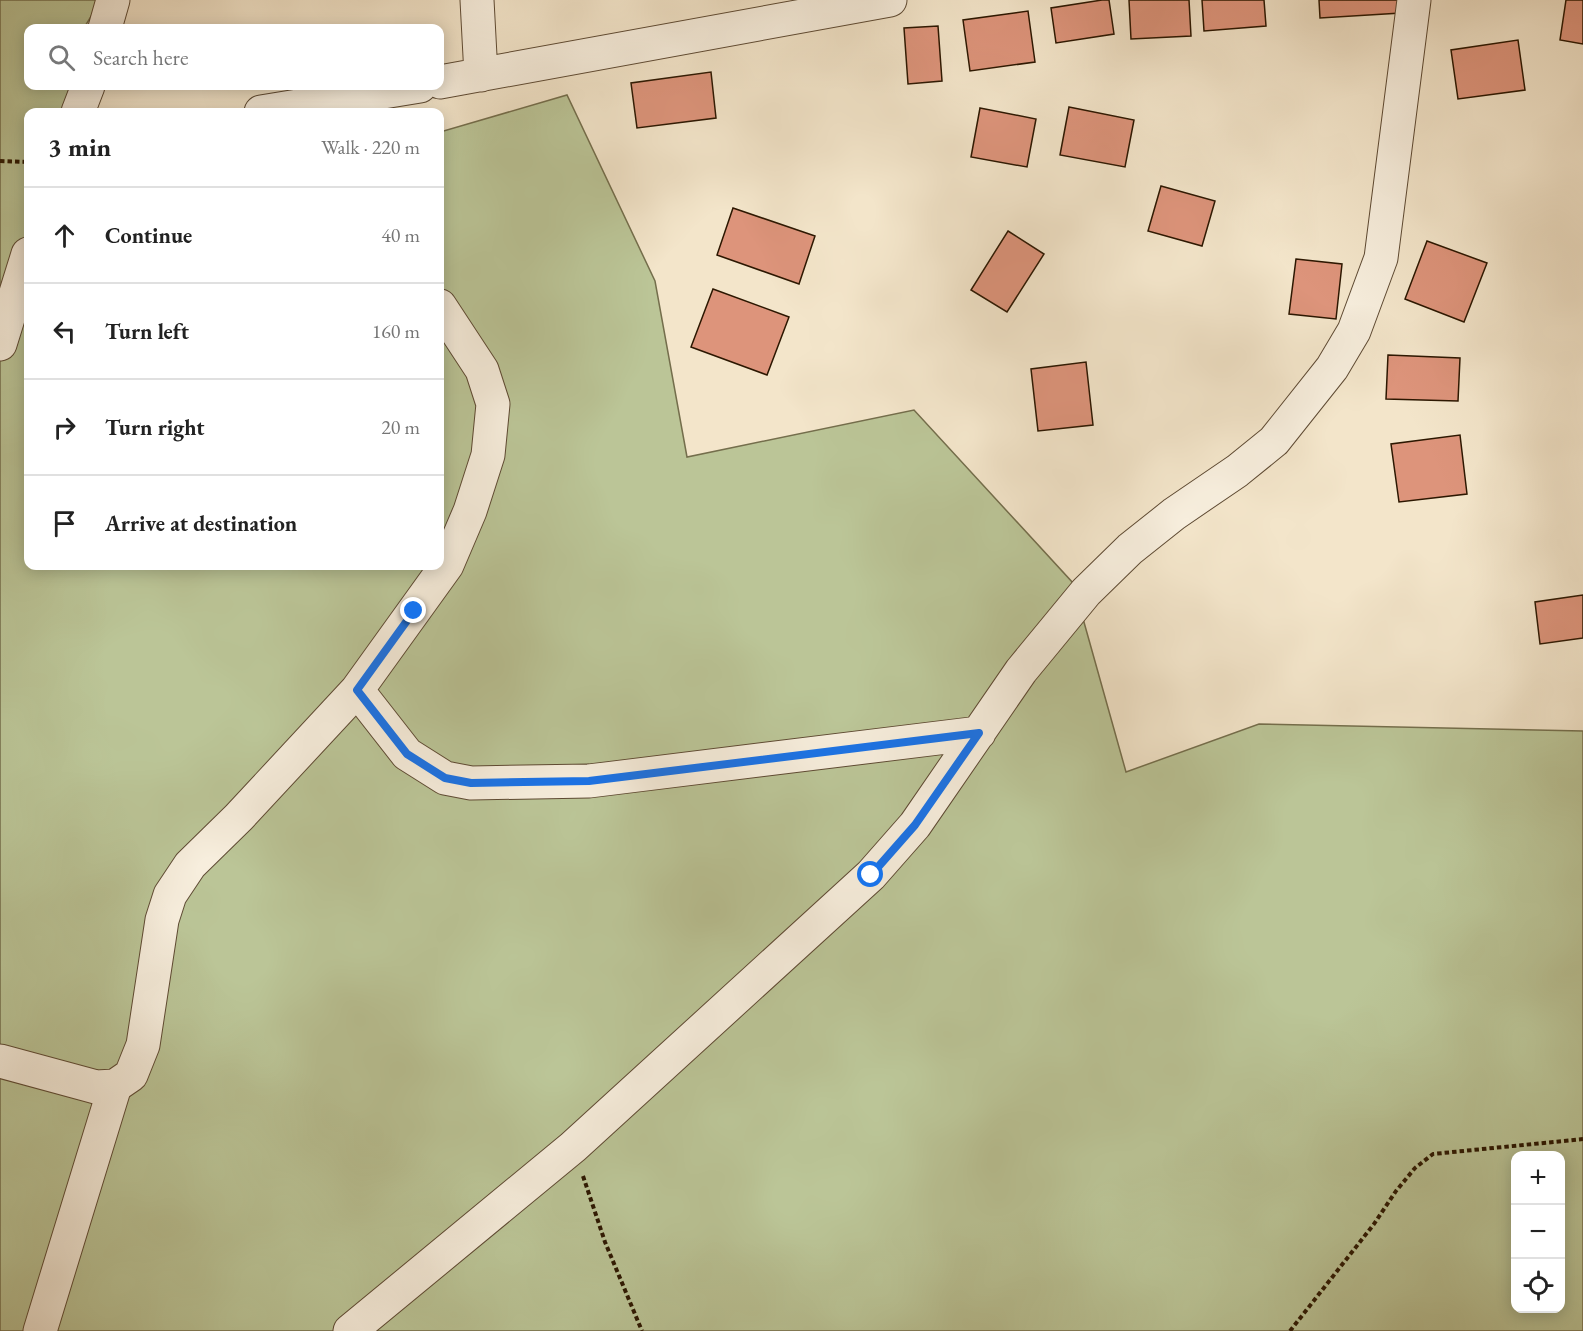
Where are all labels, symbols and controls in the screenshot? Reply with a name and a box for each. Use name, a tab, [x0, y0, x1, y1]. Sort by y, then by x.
search box	[24, 24, 444, 90]
icon: search	[45, 41, 78, 74]
text: Search here	[93, 43, 188, 72]
text: 3 min	[48, 130, 111, 164]
text: Walk · 220 m	[321, 134, 420, 160]
icon: ahead	[48, 219, 81, 252]
text: Continue	[105, 221, 192, 250]
text: 40 m	[381, 222, 420, 248]
icon: left	[48, 315, 81, 348]
text: Turn left	[105, 317, 189, 346]
text: 160 m	[372, 318, 420, 344]
icon: right	[48, 411, 81, 444]
text: Turn right	[105, 413, 204, 442]
text: 20 m	[381, 414, 420, 440]
icon: arrive	[48, 507, 81, 540]
text: Arrive at destination	[105, 509, 297, 538]
route end	[400, 597, 426, 623]
route start	[857, 861, 883, 887]
map controls	[1511, 1151, 1565, 1313]
button: +	[1511, 1151, 1565, 1205]
button: −	[1511, 1205, 1565, 1259]
button: locate	[1511, 1259, 1565, 1313]

